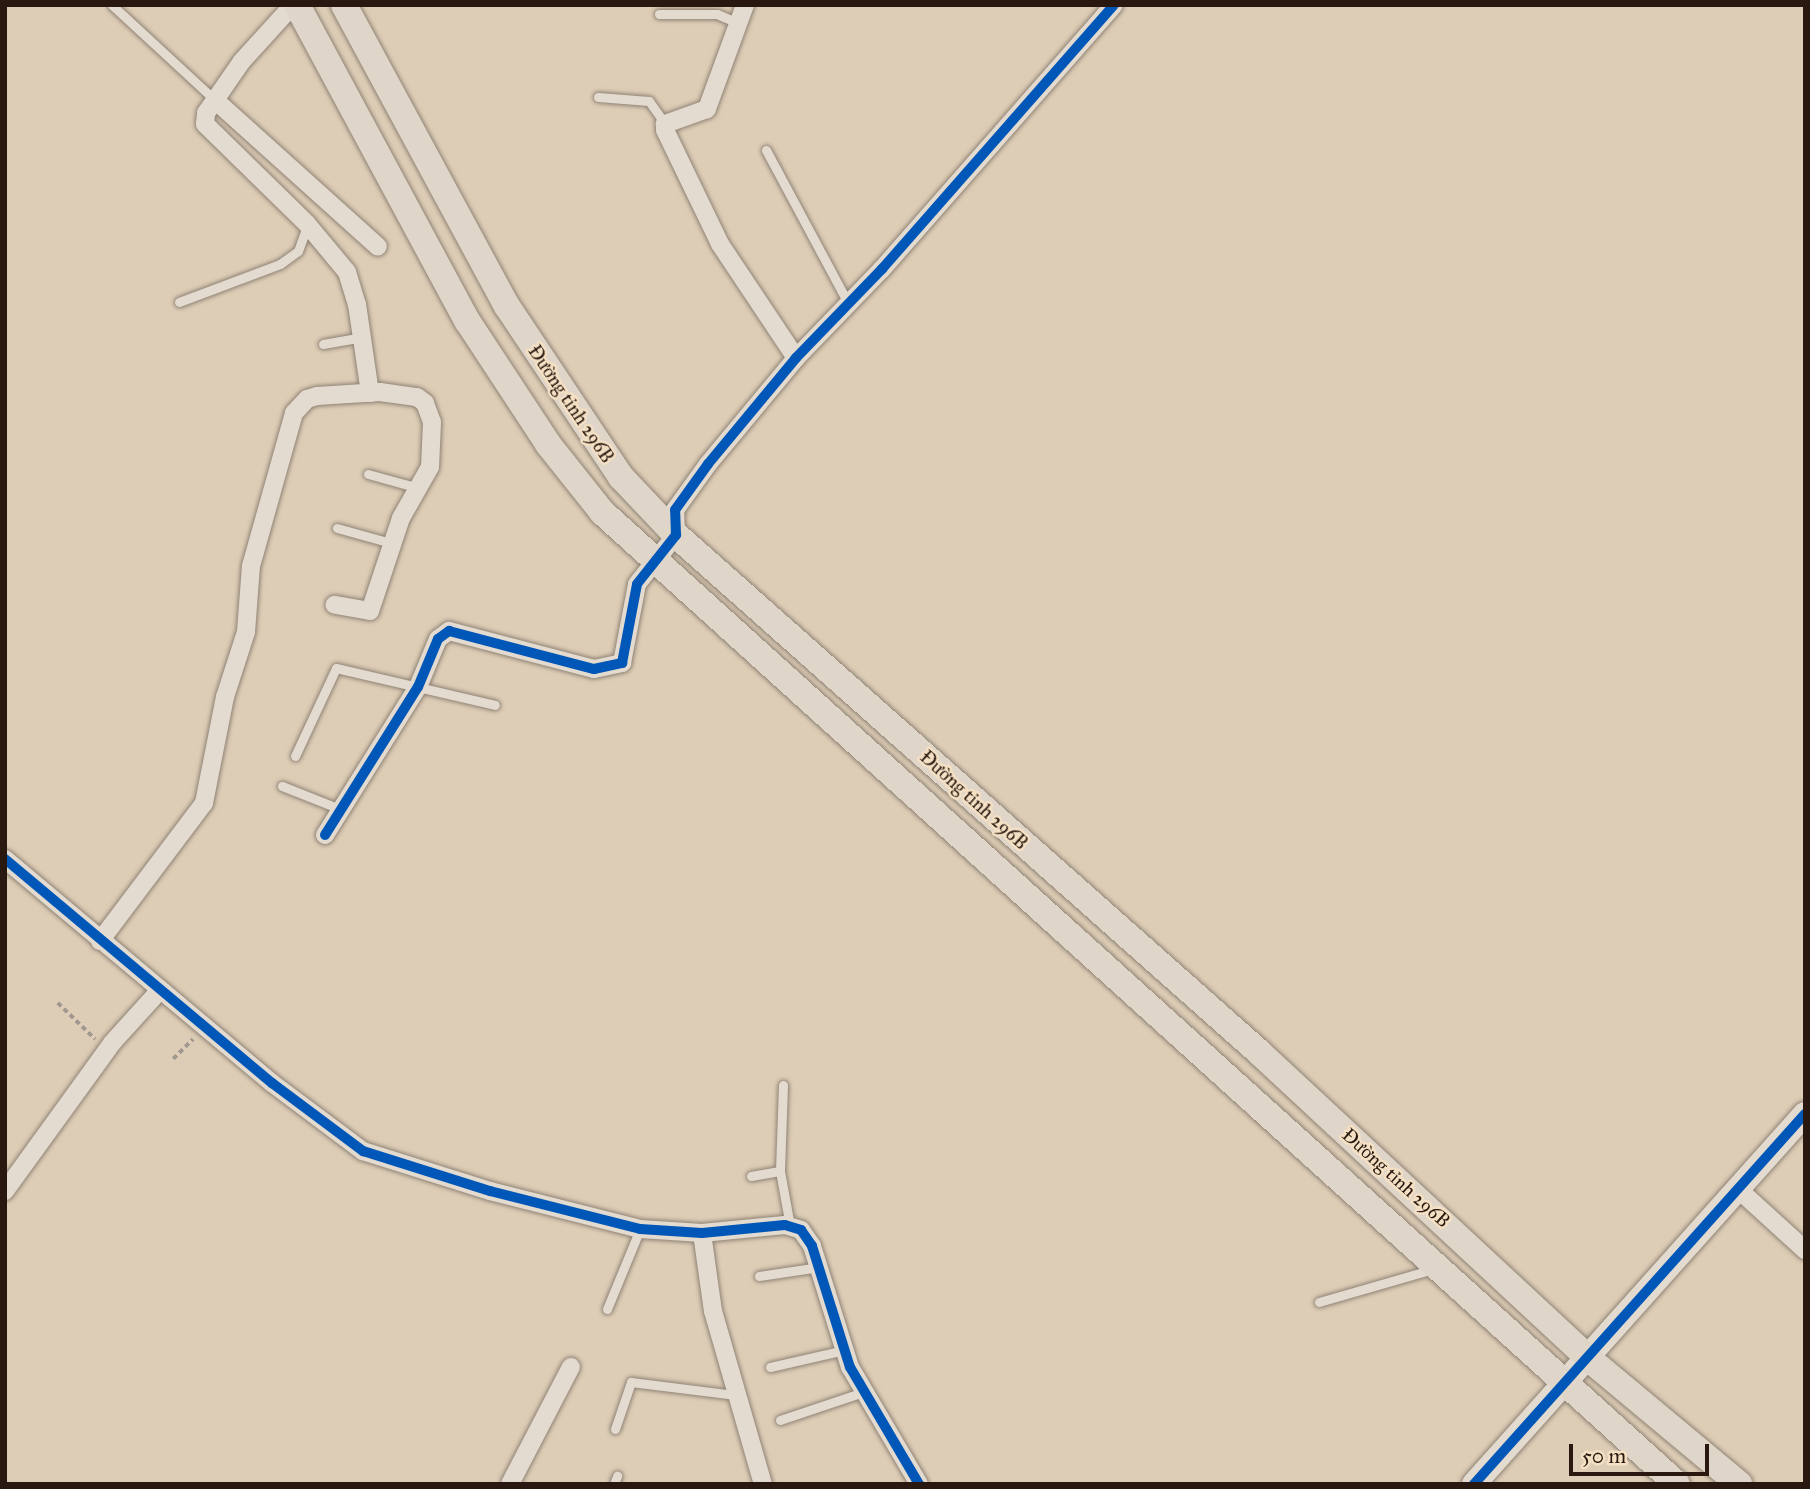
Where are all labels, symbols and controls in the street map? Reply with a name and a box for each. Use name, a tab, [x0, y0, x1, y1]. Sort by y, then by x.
street label: Đường tỉnh 296B	[523, 341, 619, 467]
street label: Đường tỉnh 296B	[915, 746, 1033, 854]
street label: Đường tỉnh 296B	[1337, 1124, 1455, 1232]
scale bar	[1572, 1430, 1712, 1474]
text: 50 m	[1582, 1443, 1626, 1469]

